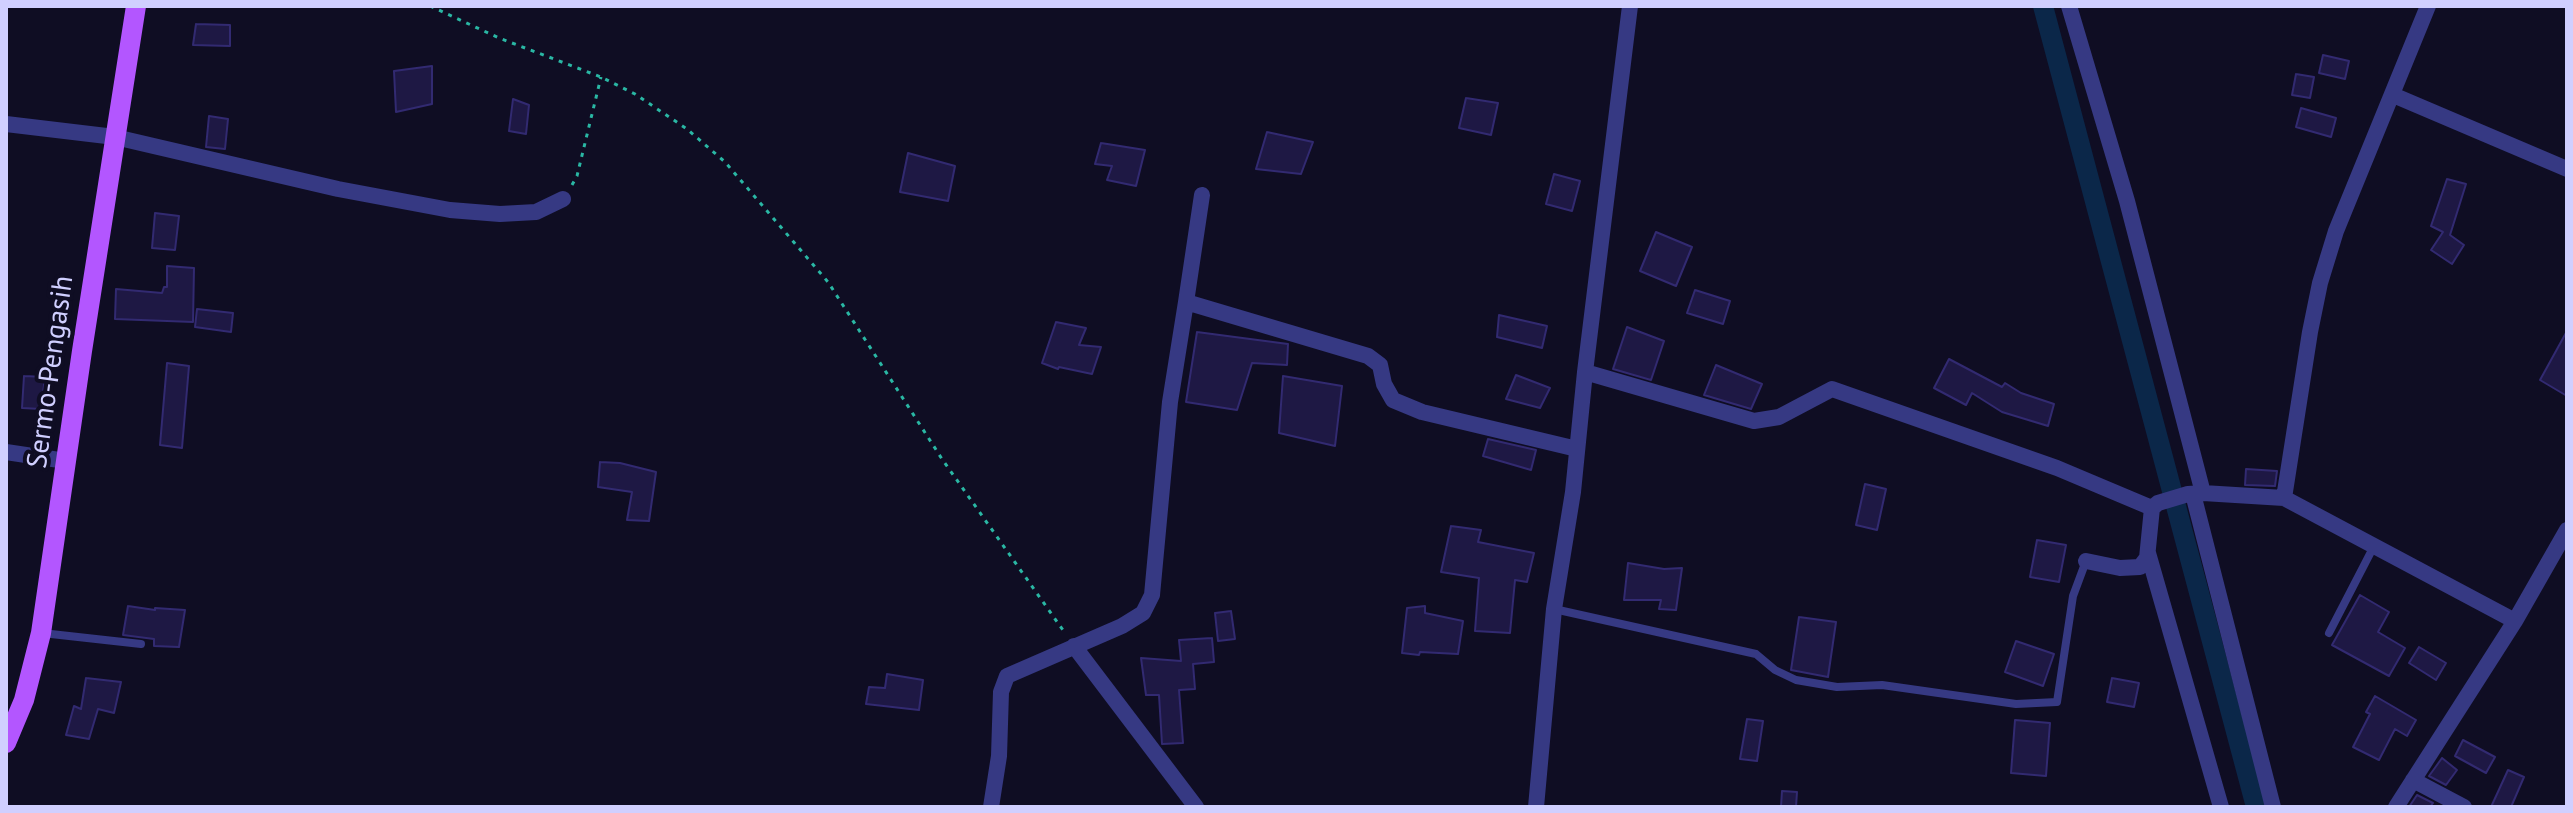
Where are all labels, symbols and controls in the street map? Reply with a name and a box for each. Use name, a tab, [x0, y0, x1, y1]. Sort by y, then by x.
street label: Sermo-Pengasih	[21, 274, 81, 470]

